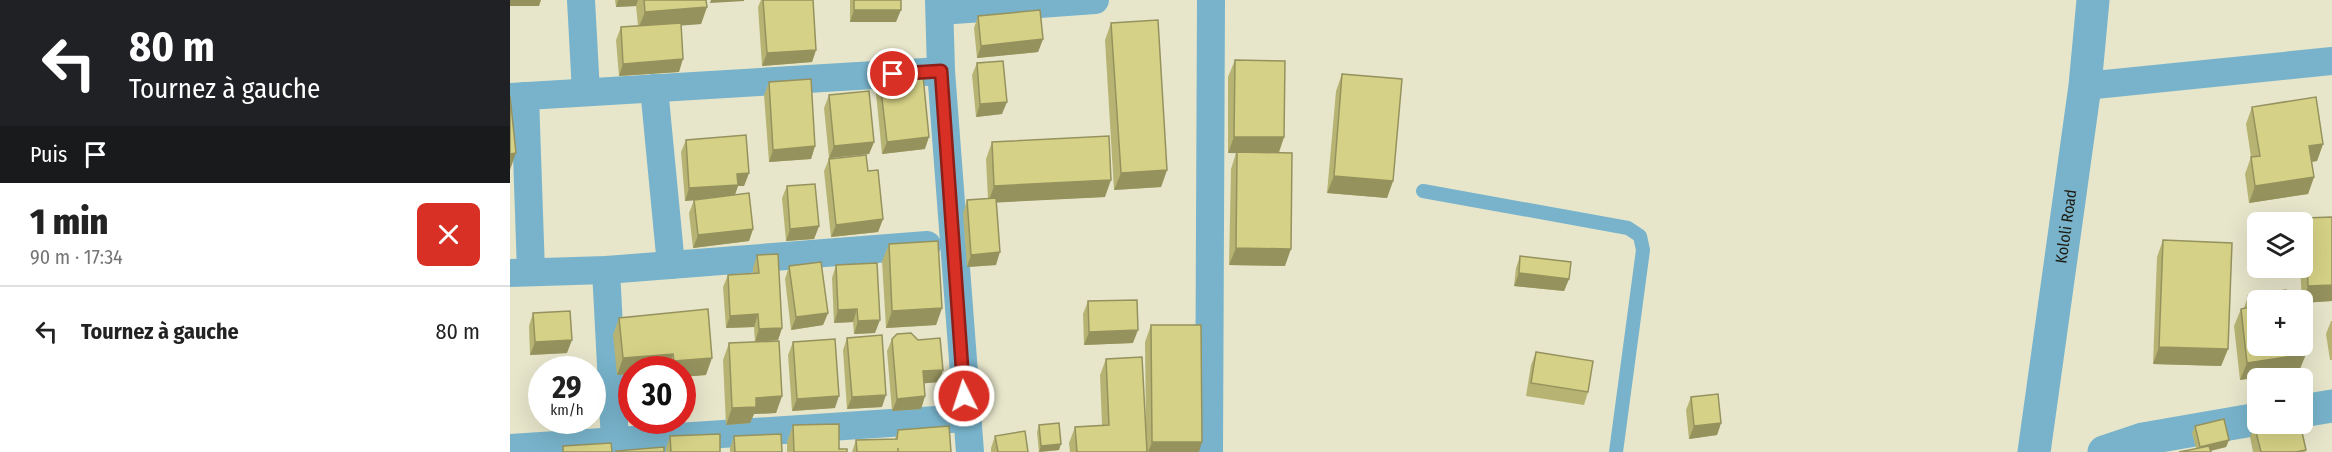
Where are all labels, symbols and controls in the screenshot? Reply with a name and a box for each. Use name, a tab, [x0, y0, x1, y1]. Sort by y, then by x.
text: 80 m	[129, 22, 215, 72]
icon: left	[30, 24, 108, 102]
pin	[867, 48, 918, 99]
icon: arrive	[876, 57, 909, 90]
text: Tournez à gauche	[129, 73, 320, 105]
icon: arrive	[79, 138, 112, 171]
text: Puis	[30, 141, 67, 168]
street label: Kololi Road	[2051, 188, 2081, 264]
text: 1 min	[30, 200, 108, 244]
button: close	[417, 203, 480, 266]
map controls	[2247, 212, 2313, 434]
button: layers	[2247, 212, 2313, 278]
text: 90 m · 17:34	[30, 245, 123, 269]
button: +	[2247, 290, 2313, 356]
icon: left	[30, 315, 63, 348]
text: Tournez à gauche	[81, 318, 239, 345]
text: 80 m	[435, 318, 480, 345]
speed limit sign: 30	[618, 356, 696, 434]
position arrow	[932, 364, 996, 428]
button: −	[2247, 368, 2313, 434]
text: 29	[552, 370, 582, 406]
text: km/h	[550, 401, 584, 419]

